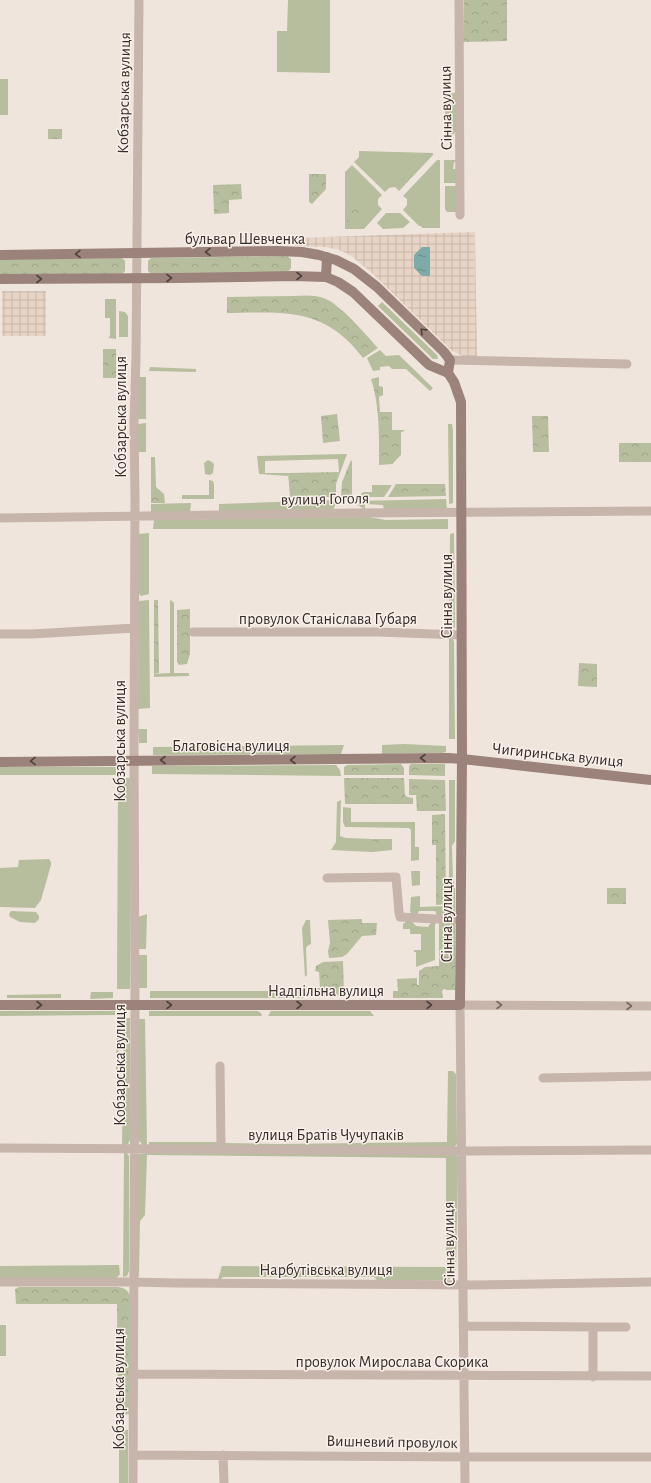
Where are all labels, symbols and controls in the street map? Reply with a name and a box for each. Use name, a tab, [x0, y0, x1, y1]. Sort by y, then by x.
street label: Кобзарська вулиця	[115, 32, 134, 154]
street label: Сінна вулиця	[437, 65, 456, 151]
street label: бульвар Шевченка	[185, 231, 305, 248]
one-way arrow	[205, 248, 211, 256]
one-way arrow	[75, 249, 81, 258]
one-way arrow	[296, 272, 302, 280]
one-way arrow	[166, 274, 172, 282]
one-way arrow	[36, 275, 42, 283]
one-way arrow	[420, 328, 428, 336]
street label: Кобзарська вулиця	[113, 356, 130, 478]
street label: вулиця Гоголя	[281, 490, 369, 509]
street label: Сінна вулиця	[439, 554, 456, 638]
street label: провулок Станіслава Губаря	[239, 611, 417, 628]
street label: Кобзарська вулиця	[112, 680, 129, 802]
street label: Благовісна вулиця	[172, 738, 290, 755]
street label: Чигиринська вулиця	[491, 740, 624, 771]
one-way arrow	[420, 754, 426, 762]
one-way arrow	[160, 756, 166, 764]
one-way arrow	[290, 756, 296, 764]
one-way arrow	[30, 757, 36, 765]
street label: Сінна вулиця	[439, 878, 456, 962]
street label: Надпільна вулиця	[268, 983, 384, 1000]
one-way arrow	[36, 1001, 42, 1009]
one-way arrow	[166, 1001, 172, 1009]
one-way arrow	[296, 1001, 302, 1009]
one-way arrow	[426, 1001, 432, 1009]
one-way arrow	[496, 1001, 502, 1009]
one-way arrow	[626, 1002, 632, 1010]
street label: Кобзарська вулиця	[112, 1004, 129, 1126]
street label: вулиця Братів Чучупаків	[248, 1127, 404, 1144]
street label: Сінна вулиця	[440, 1201, 459, 1287]
street label: Нарбутівська вулиця	[259, 1262, 393, 1279]
street label: Кобзарська вулиця	[111, 1328, 128, 1450]
street label: провулок Мирослава Скорика	[296, 1354, 488, 1371]
street label: Вишневий провулок	[326, 1433, 458, 1452]

